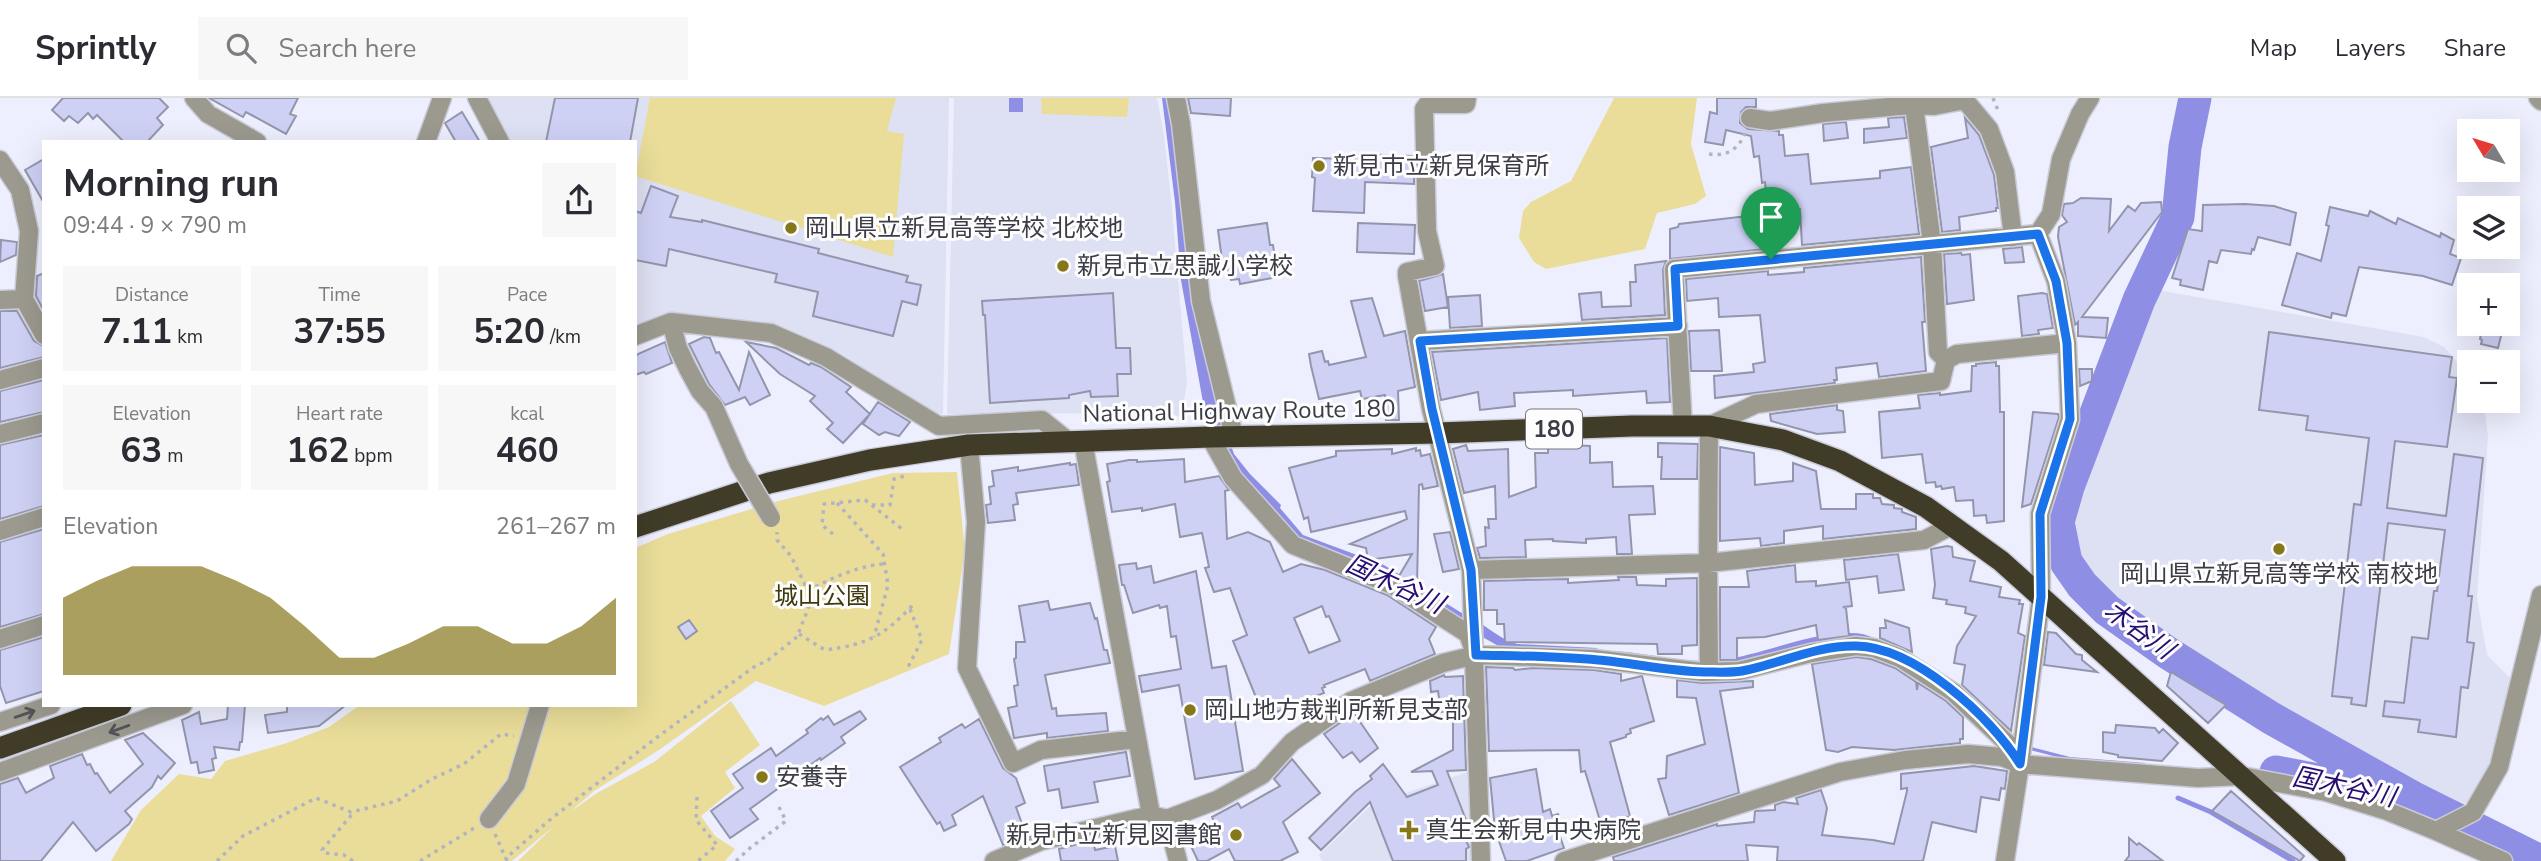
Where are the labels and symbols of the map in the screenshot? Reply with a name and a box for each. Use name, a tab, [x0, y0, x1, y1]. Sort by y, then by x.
north arrow	[2457, 119, 2520, 182]
place label: 新見市立新見保育所	[1333, 150, 1549, 182]
marker: 新見市立新見保育所	[1311, 158, 1327, 174]
pin	[1741, 187, 1801, 259]
place label: 岡山県立新見高等学校 北校地	[805, 212, 1123, 244]
marker: 岡山県立新見高等学校 北校地	[783, 220, 799, 236]
place label: 新見市立思誠小学校	[1077, 250, 1293, 282]
marker: 新見市立思誠小学校	[1055, 258, 1071, 274]
street label: National Highway Route 180	[1082, 392, 1396, 430]
road number: 180	[1526, 410, 1582, 448]
marker: 岡山県立新見高等学校 南校地	[2271, 541, 2287, 557]
water label: 国木谷川	[1340, 546, 1452, 623]
place label: 岡山県立新見高等学校 南校地	[2120, 558, 2438, 590]
park label: 城山公園	[774, 580, 870, 612]
water label: 木谷川	[2097, 593, 2183, 669]
place label: 岡山地方裁判所新見支部	[1204, 694, 1468, 726]
marker: 岡山地方裁判所新見支部	[1182, 702, 1198, 718]
one-way arrow	[14, 707, 36, 719]
one-way arrow	[109, 723, 131, 736]
water label: 国木谷川	[2289, 759, 2401, 816]
place label: 安養寺	[776, 761, 848, 793]
marker: 安養寺	[754, 769, 770, 785]
place label: 真生会新見中央病院	[1425, 814, 1641, 846]
place label: 新見市立新見図書館	[1006, 819, 1222, 851]
marker: 真生会新見中央病院	[1399, 820, 1419, 840]
marker: 新見市立新見図書館	[1228, 827, 1244, 843]

